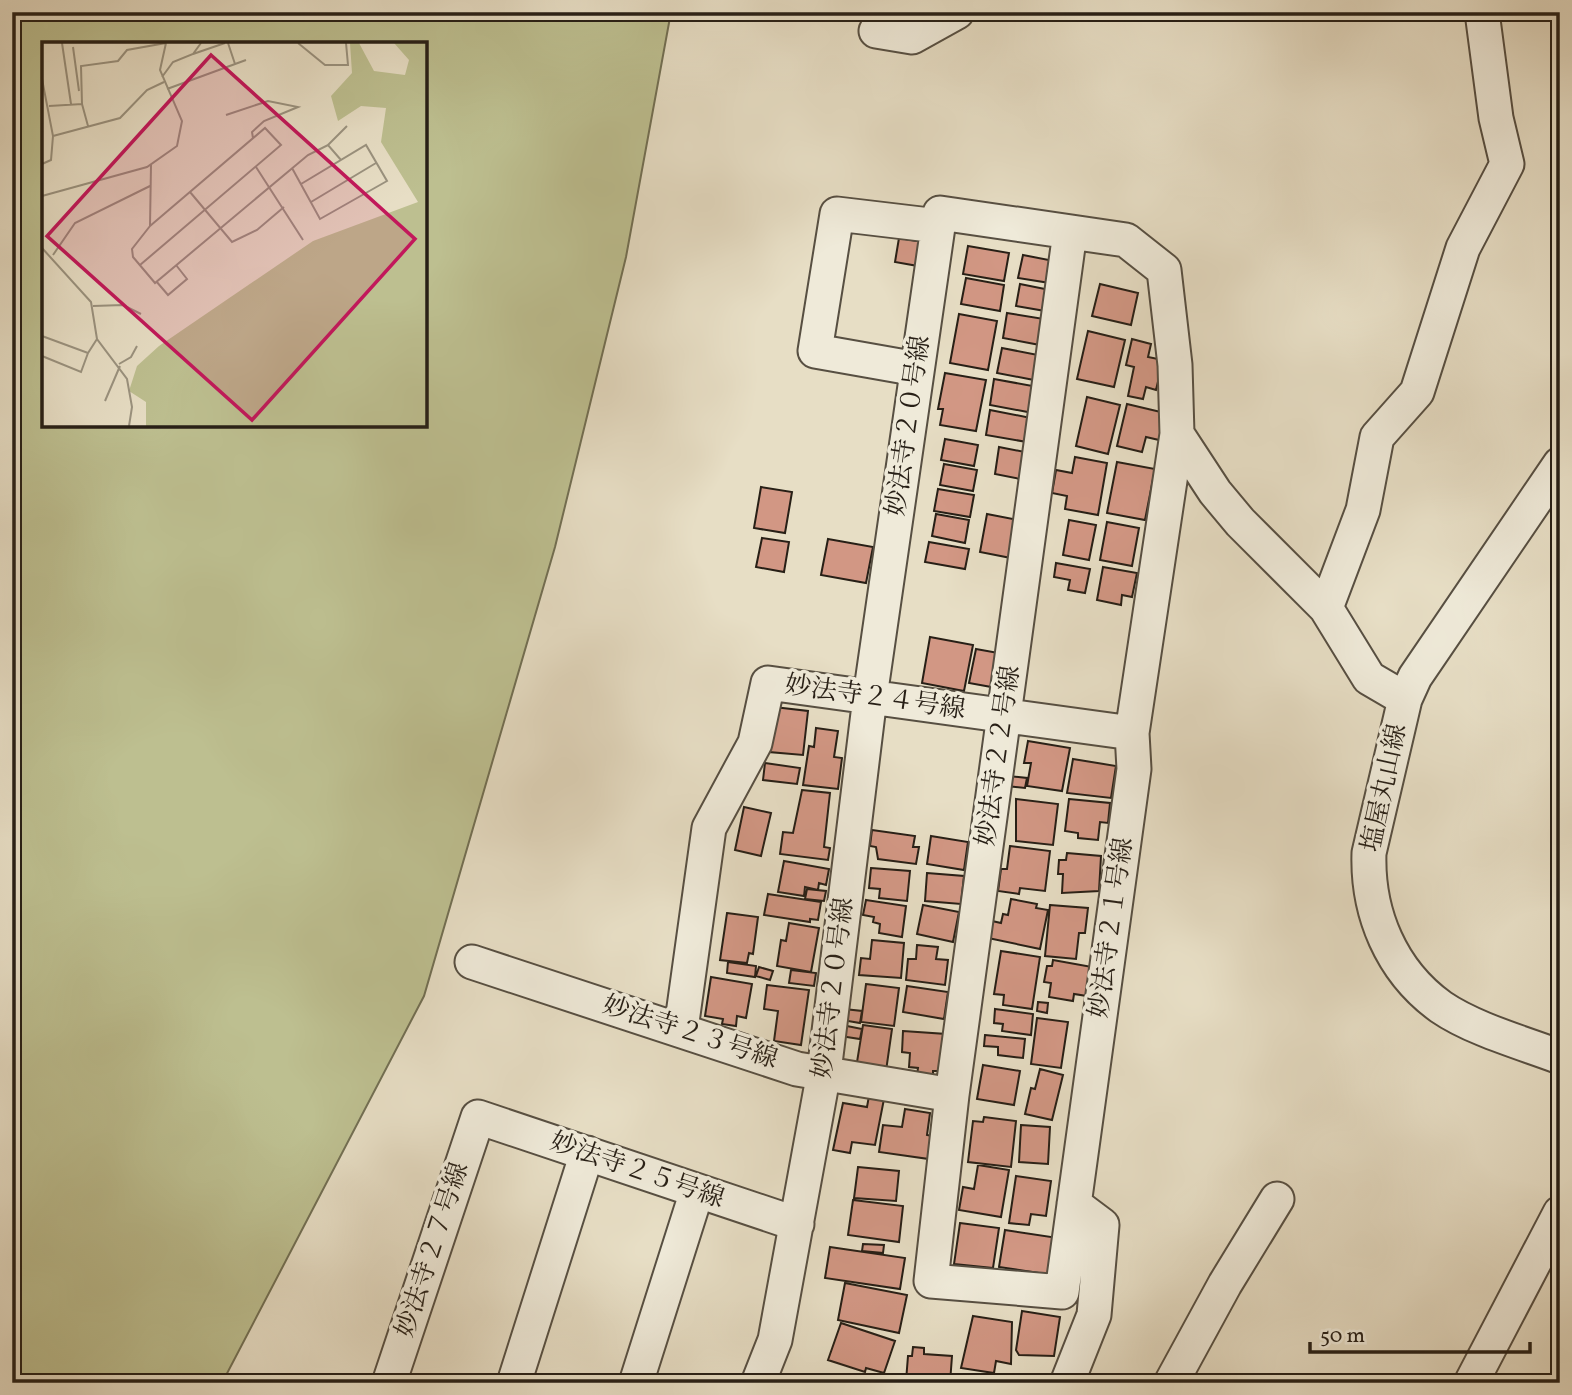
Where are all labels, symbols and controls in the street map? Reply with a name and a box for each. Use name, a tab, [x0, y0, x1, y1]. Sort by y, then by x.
inset map	[42, 42, 427, 427]
street label: 妙法寺２０号線	[879, 333, 939, 519]
street label: 妙法寺２２号線	[969, 663, 1029, 849]
street label: 妙法寺２４号線	[782, 668, 968, 728]
street label: 塩屋丸山線	[1354, 721, 1416, 855]
street label: 妙法寺２１号線	[1082, 835, 1142, 1021]
street label: 妙法寺２０号線	[805, 895, 863, 1081]
street label: 妙法寺２３号線	[598, 988, 782, 1078]
street label: 妙法寺２５号線	[545, 1124, 729, 1218]
street label: 妙法寺２７号線	[388, 1158, 478, 1342]
scale bar	[1310, 1311, 1530, 1355]
text: 50 m	[1320, 1322, 1365, 1351]

